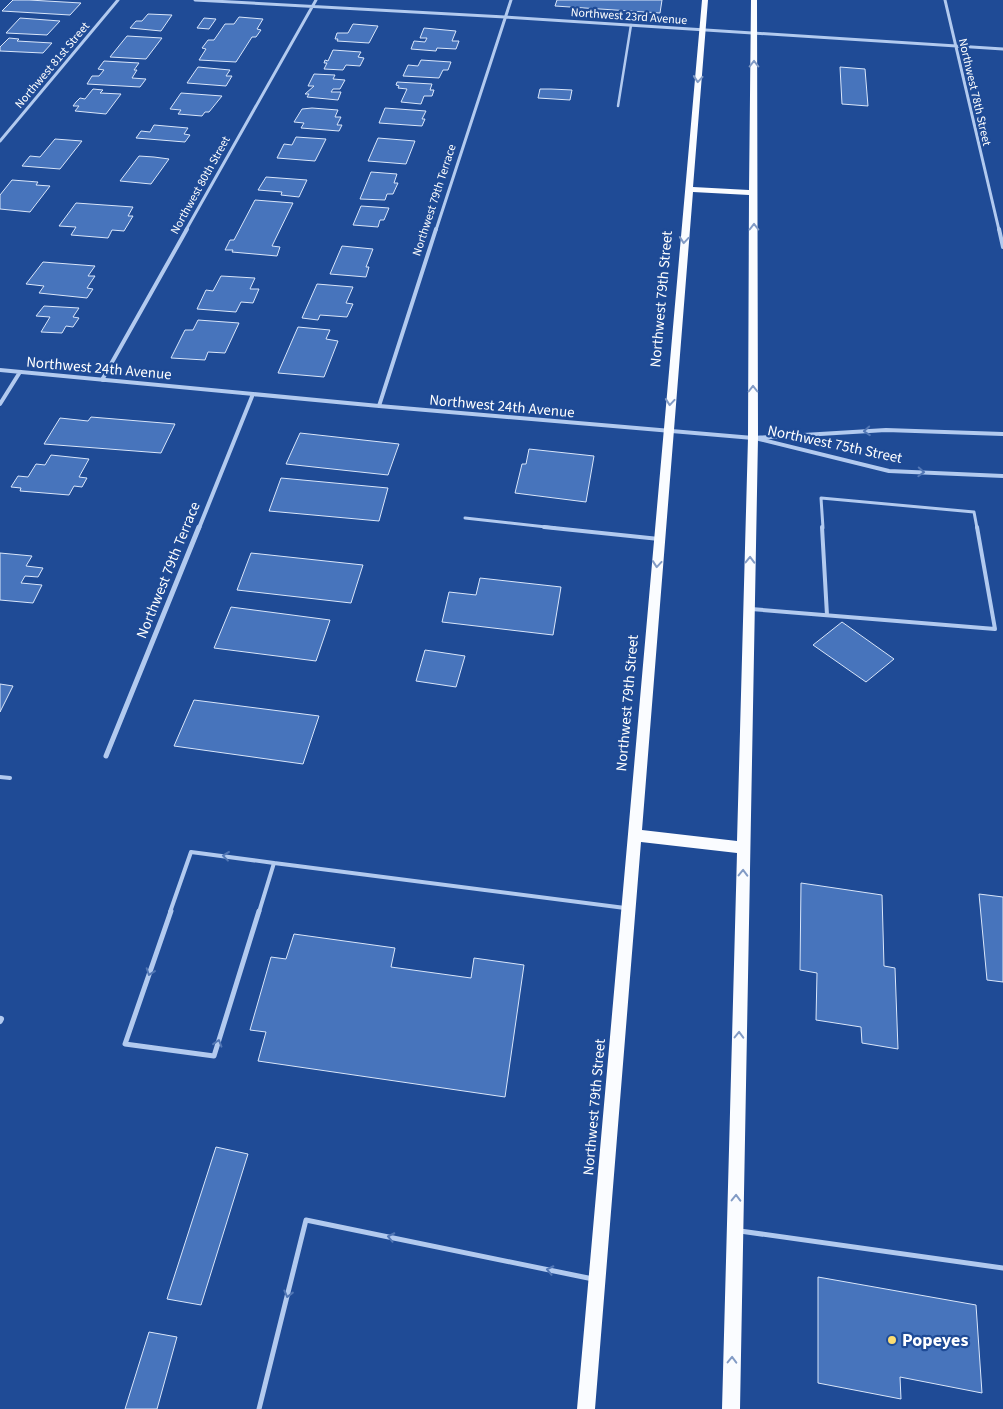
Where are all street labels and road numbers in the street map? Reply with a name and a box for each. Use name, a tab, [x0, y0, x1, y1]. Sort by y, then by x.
street label: Northwest 23rd Avenue	[570, 4, 688, 29]
street label: Northwest 81st Street	[11, 18, 94, 112]
street label: Northwest 78th Street	[954, 37, 995, 148]
street label: Northwest 80th Street	[166, 133, 234, 237]
street label: Northwest 79th Terrace	[408, 142, 461, 258]
street label: Northwest 79th Street	[645, 230, 678, 368]
street label: Northwest 24th Avenue	[25, 352, 173, 385]
street label: Northwest 24th Avenue	[428, 390, 576, 423]
street label: Northwest 75th Street	[766, 420, 904, 469]
street label: Northwest 79th Terrace	[131, 499, 205, 642]
street label: Northwest 79th Street	[611, 634, 644, 772]
street label: Northwest 79th Street	[578, 1038, 611, 1176]

